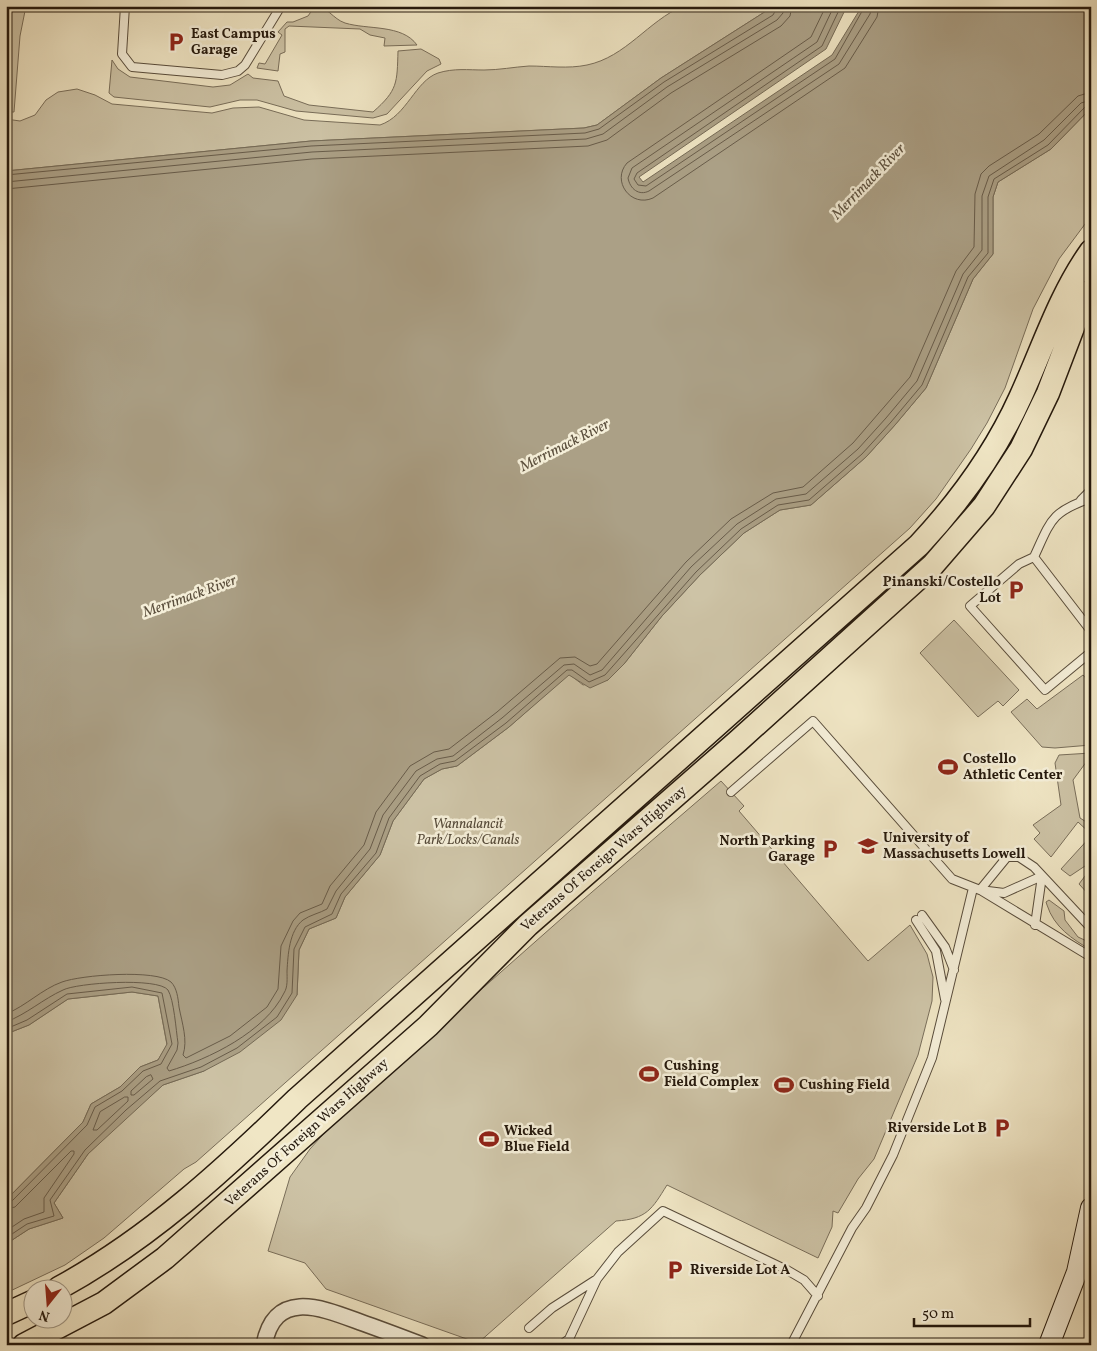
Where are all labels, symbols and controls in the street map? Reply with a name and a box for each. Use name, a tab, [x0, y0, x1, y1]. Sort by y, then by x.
place label: East Campus Garage	[191, 25, 276, 60]
parking icon: East Campus Garage	[165, 31, 187, 53]
water label: Merrimack River	[827, 139, 911, 225]
water label: Merrimack River	[516, 414, 614, 478]
water label: Merrimack River	[139, 570, 240, 624]
place label: Pinanski/Costello Lot	[883, 573, 1001, 608]
parking icon: Pinanski/Costello Lot	[1005, 579, 1027, 601]
place label: Costello Athletic Center	[963, 750, 1063, 785]
sports icon: Costello Athletic Center	[937, 756, 959, 778]
street label: Veterans Of Foreign Wars Highway	[517, 781, 691, 936]
park label: Wannalancit Park/Locks/Canals	[417, 815, 519, 850]
place label: University of Massachusetts Lowell	[883, 829, 1026, 864]
place label: North Parking Garage	[719, 832, 815, 867]
school or university icon: University of Massachusetts Lowell	[857, 835, 879, 857]
parking icon: North Parking Garage	[819, 838, 841, 860]
street label: Veterans Of Foreign Wars Highway	[221, 1054, 393, 1212]
place label: Cushing Field Complex	[664, 1057, 759, 1092]
sports icon: Cushing Field Complex	[638, 1063, 660, 1085]
sports icon: Cushing Field	[773, 1074, 795, 1096]
place label: Cushing Field	[799, 1076, 890, 1095]
parking icon: Riverside Lot B	[991, 1117, 1013, 1139]
place label: Riverside Lot B	[887, 1119, 987, 1138]
place label: Wicked Blue Field	[504, 1122, 570, 1157]
sports icon: Wicked Blue Field	[478, 1128, 500, 1150]
parking icon: Riverside Lot A	[664, 1259, 686, 1281]
place label: Riverside Lot A	[690, 1261, 790, 1280]
north arrow	[22, 1278, 72, 1328]
scale bar	[914, 1296, 1031, 1328]
text: N	[37, 1304, 52, 1326]
text: 50 m	[922, 1304, 954, 1325]

